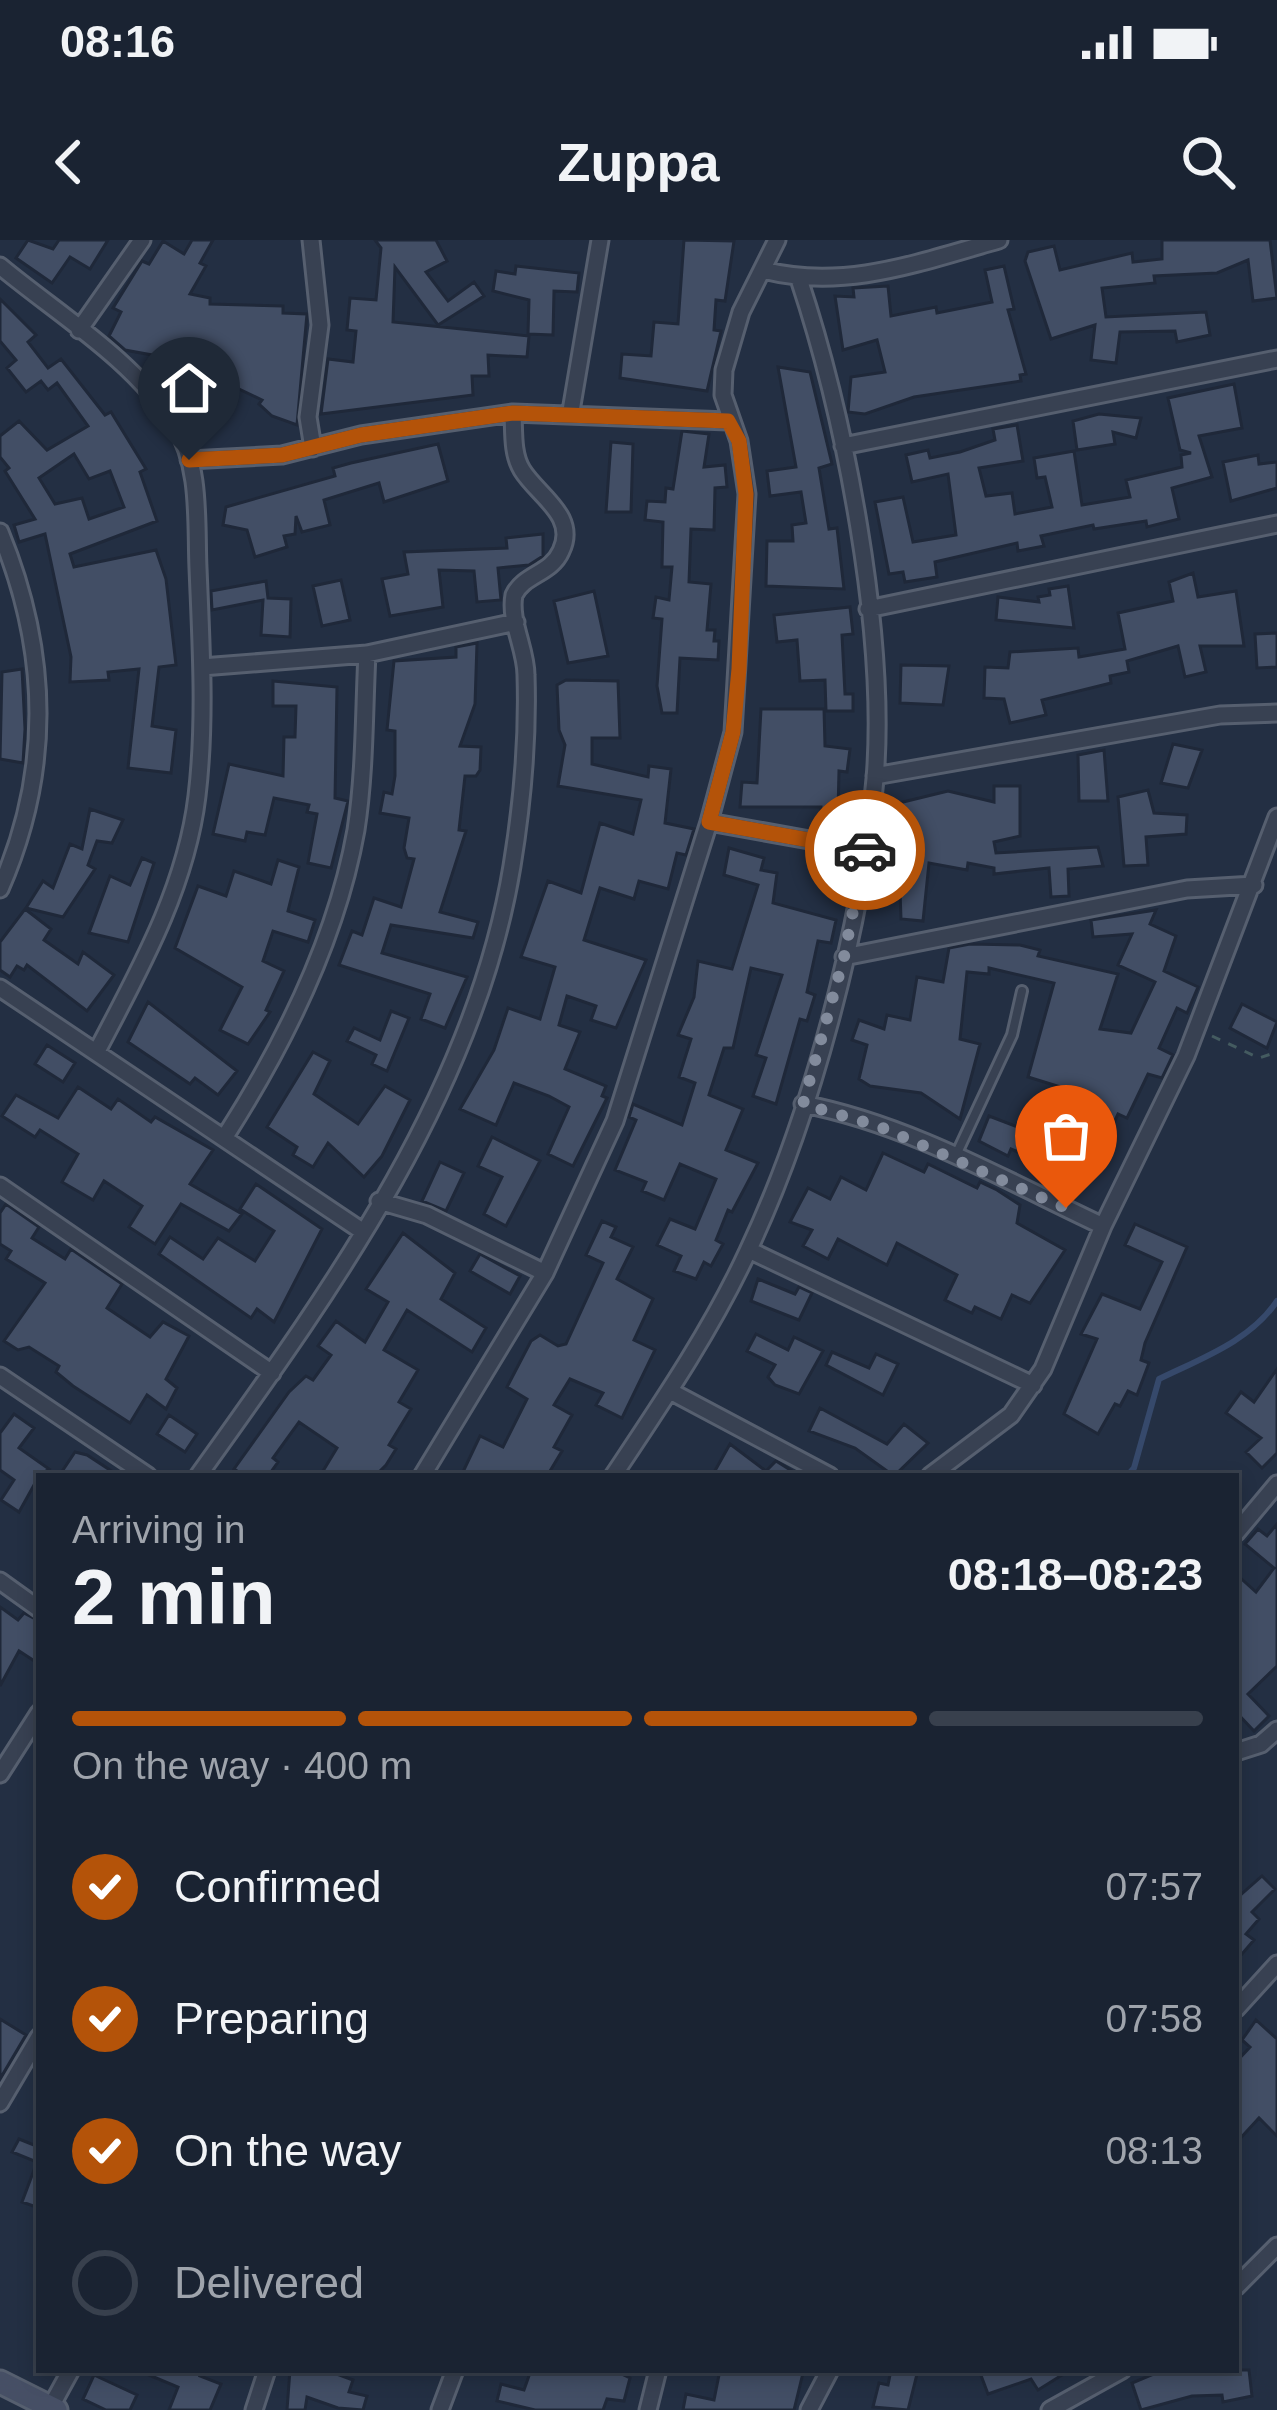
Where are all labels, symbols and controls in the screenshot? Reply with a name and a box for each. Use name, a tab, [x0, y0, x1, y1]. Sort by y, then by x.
text: 08:16	[60, 16, 175, 67]
icon: back	[36, 129, 102, 195]
icon: search	[1175, 129, 1241, 195]
text: Zuppa	[558, 132, 719, 192]
pin	[138, 337, 240, 460]
icon: home	[156, 355, 222, 421]
courier	[805, 790, 925, 910]
icon: car	[832, 817, 898, 883]
pin	[1015, 1085, 1117, 1208]
icon: bag	[1033, 1103, 1099, 1169]
text: Arriving in	[72, 1508, 245, 1551]
text: 08:18–08:23	[948, 1549, 1203, 1600]
text: 2 min	[72, 1553, 276, 1641]
text: On the way · 400 m	[72, 1744, 412, 1787]
icon: check	[72, 1854, 138, 1920]
text: Confirmed	[174, 1861, 382, 1912]
text: 07:57	[1105, 1865, 1203, 1908]
icon: check	[72, 1986, 138, 2052]
text: Preparing	[174, 1993, 369, 2044]
text: 07:58	[1105, 1997, 1203, 2040]
icon: check	[72, 2118, 138, 2184]
text: On the way	[174, 2125, 402, 2176]
text: 08:13	[1105, 2129, 1203, 2172]
text: Delivered	[174, 2257, 364, 2308]

